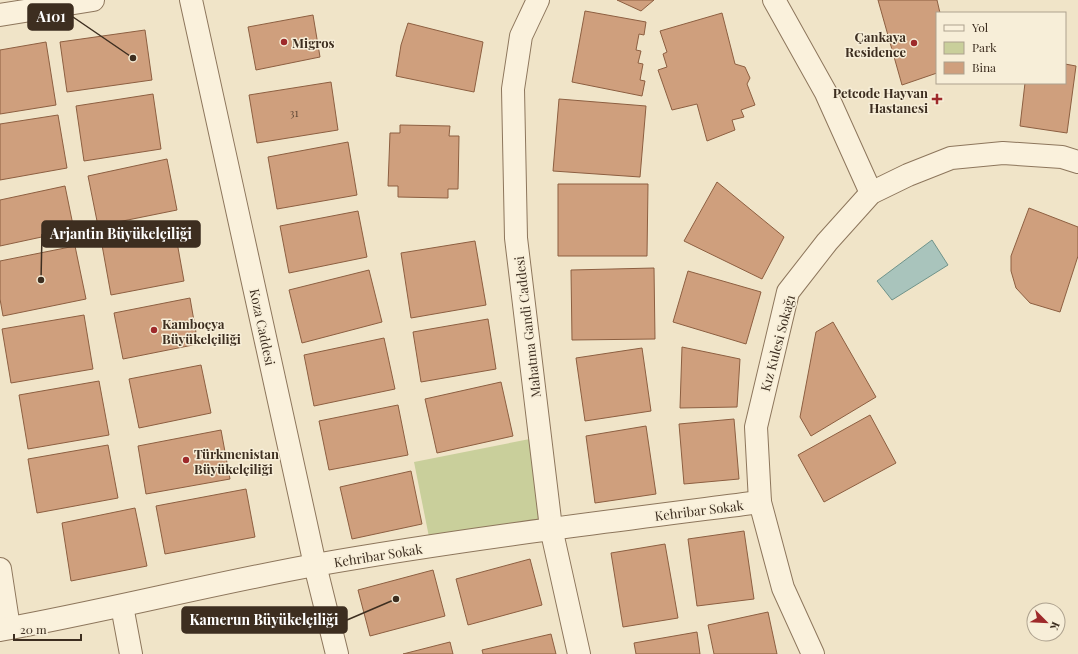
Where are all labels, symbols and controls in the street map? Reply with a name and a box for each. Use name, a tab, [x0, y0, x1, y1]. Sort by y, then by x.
callout: A101	[28, 4, 73, 30]
text: A101	[35, 7, 66, 26]
legend	[936, 12, 1066, 84]
text: Yol	[971, 19, 989, 35]
place label: Çankaya Residence	[845, 28, 906, 60]
place label: Migros	[292, 34, 335, 51]
marker: Migros	[279, 37, 289, 47]
marker: Çankaya Residence	[909, 38, 919, 48]
text: Park	[972, 39, 997, 55]
text: Bina	[972, 59, 996, 75]
place label: Petcode Hayvan Hastanesi	[833, 84, 928, 116]
marker: Petcode Hayvan Hastanesi	[931, 93, 943, 105]
house number: 31	[289, 105, 299, 120]
callout: Arjantin Büyükelçiliği	[42, 221, 200, 247]
text: Arjantin Büyükelçiliği	[49, 224, 193, 243]
street label: Mahatma Gandi Caddesi	[510, 255, 544, 399]
street label: Koza Caddesi	[247, 287, 279, 367]
street label: Kız Kulesi Sokağı	[756, 293, 798, 393]
place label: Kamboçya Büyükelçiliği	[162, 315, 241, 347]
marker: Kamboçya Büyükelçiliği	[149, 325, 159, 335]
place label: Türkmenistan Büyükelçiliği	[194, 445, 279, 477]
marker: Türkmenistan Büyükelçiliği	[181, 455, 191, 465]
street label: Kehribar Sokak	[654, 496, 745, 524]
street label: Kehribar Sokak	[332, 539, 424, 570]
north arrow	[1026, 602, 1066, 642]
callout: Kamerun Büyükelçiliği	[182, 607, 347, 633]
text: Kamerun Büyükelçiliği	[190, 610, 339, 629]
scale bar	[14, 616, 81, 642]
text: K	[1047, 620, 1064, 633]
text: 20 m	[20, 621, 47, 637]

